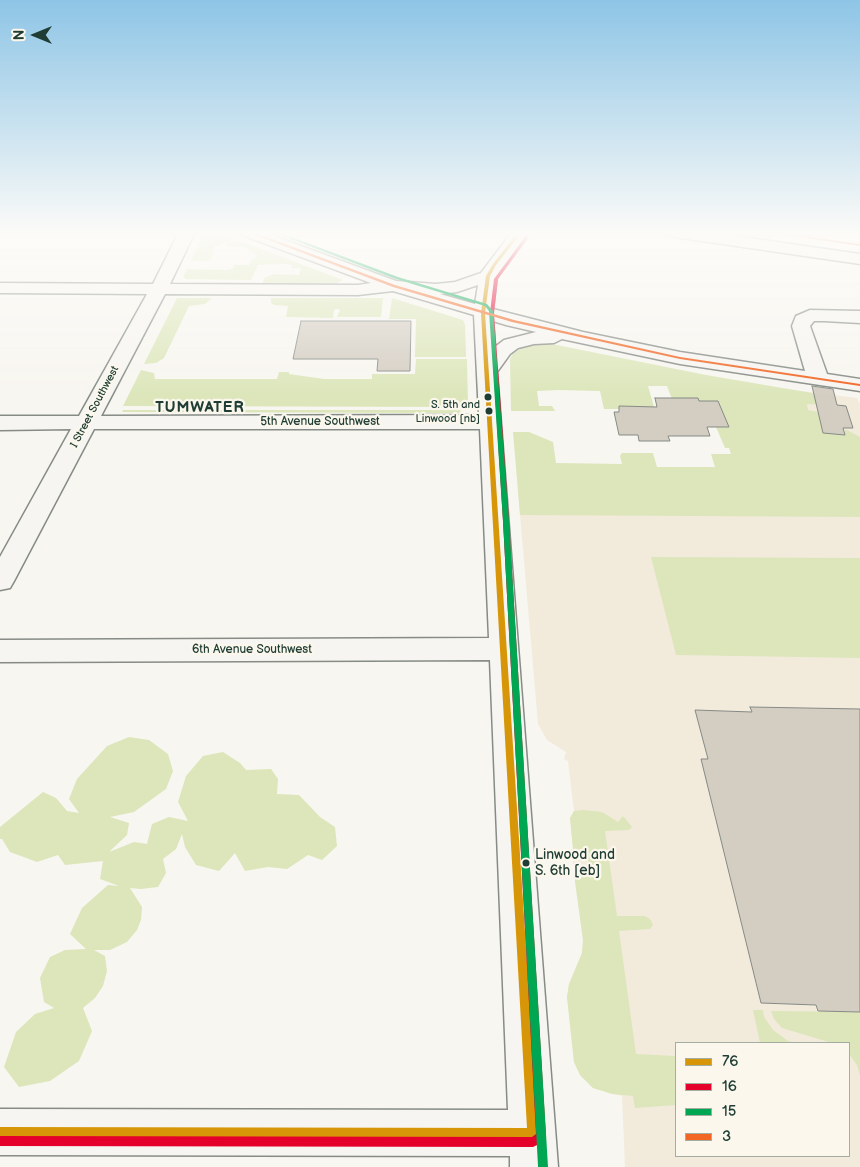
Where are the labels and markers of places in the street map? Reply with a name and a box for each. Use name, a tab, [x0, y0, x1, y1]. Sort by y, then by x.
unlabelled marker	[483, 392, 493, 402]
place label: S. 5th and Linwood [nb]	[416, 398, 480, 424]
marker: S. 5th and Linwood [nb]	[484, 406, 494, 416]
place label: Linwood and S. 6th [eb]	[535, 847, 615, 880]
marker: Linwood and S. 6th [eb]	[521, 858, 531, 868]

